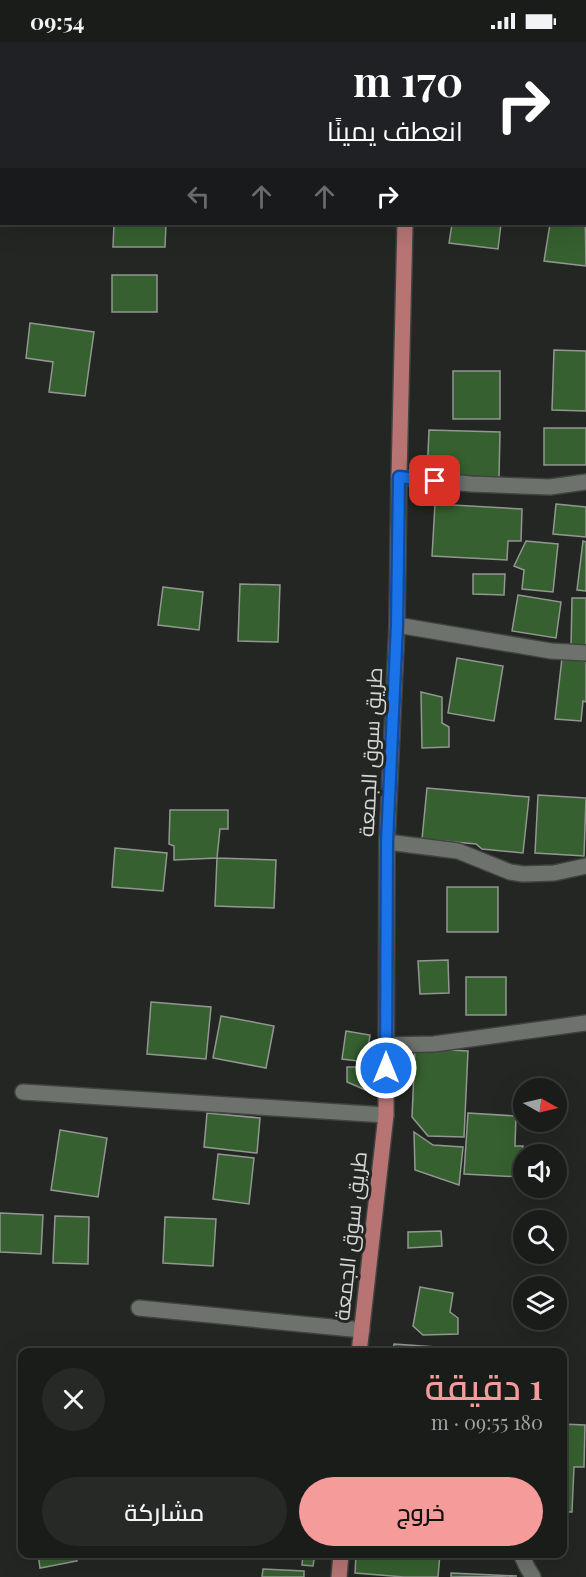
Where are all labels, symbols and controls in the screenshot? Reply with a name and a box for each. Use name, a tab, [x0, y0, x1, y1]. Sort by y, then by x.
text: 09:54	[30, 6, 84, 36]
text: 170 m	[353, 52, 463, 108]
icon: right	[484, 66, 562, 144]
text: انعطف يمينًا	[327, 112, 463, 148]
icon: left	[182, 180, 215, 213]
icon: ahead	[245, 180, 278, 213]
icon: ahead	[308, 180, 341, 213]
icon: right	[371, 180, 404, 213]
pin	[409, 455, 460, 506]
icon: arrive	[418, 464, 451, 497]
street label: طريق سوق الجمعة	[351, 666, 388, 837]
position arrow	[354, 1036, 418, 1100]
north arrow	[513, 1078, 567, 1132]
map controls	[513, 1078, 567, 1330]
button: sound	[513, 1144, 567, 1198]
street label: طريق سوق الجمعة	[326, 1150, 373, 1322]
button: search	[513, 1210, 567, 1264]
button: layers	[513, 1276, 567, 1330]
text: 1 دقيقة	[425, 1361, 543, 1409]
button: close	[42, 1368, 105, 1431]
text: 180 m · 09:55	[431, 1408, 543, 1435]
button: مشاركة	[42, 1477, 287, 1546]
button: خروج	[299, 1477, 543, 1546]

